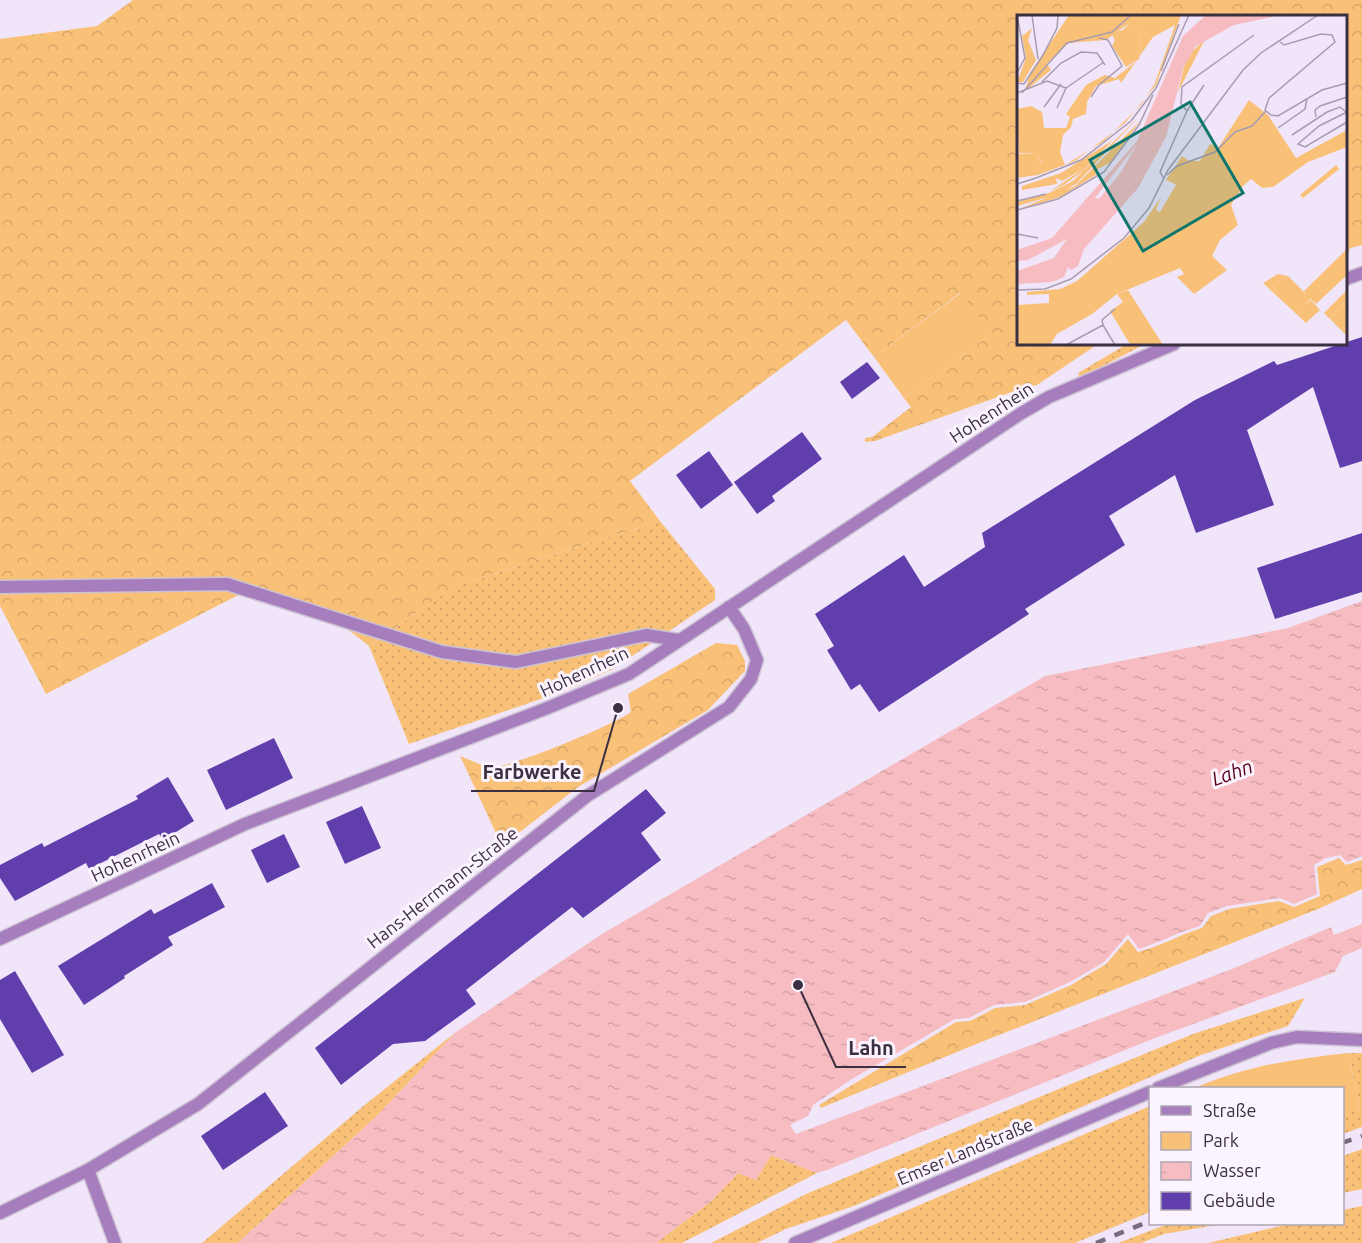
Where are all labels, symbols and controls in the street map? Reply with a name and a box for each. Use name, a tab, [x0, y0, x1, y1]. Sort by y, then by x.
inset map	[1017, 15, 1347, 345]
street label: Hohenrhein	[946, 378, 1036, 446]
street label: Hohenrhein	[537, 642, 631, 700]
callout: Farbwerke	[471, 753, 594, 791]
water label: Lahn	[1208, 754, 1256, 790]
text: Farbwerke	[483, 760, 581, 783]
street label: Hans-Herrmann-Straße	[363, 822, 521, 952]
street label: Hohenrhein	[88, 827, 182, 885]
callout: Lahn	[836, 1029, 906, 1067]
text: Lahn	[848, 1036, 894, 1059]
legend	[1149, 1087, 1344, 1225]
text: Straße	[1203, 1100, 1256, 1120]
street label: Emser Landstraße	[894, 1113, 1036, 1189]
text: Park	[1203, 1130, 1239, 1150]
text: Wasser	[1203, 1160, 1261, 1180]
text: Gebäude	[1203, 1190, 1275, 1210]

